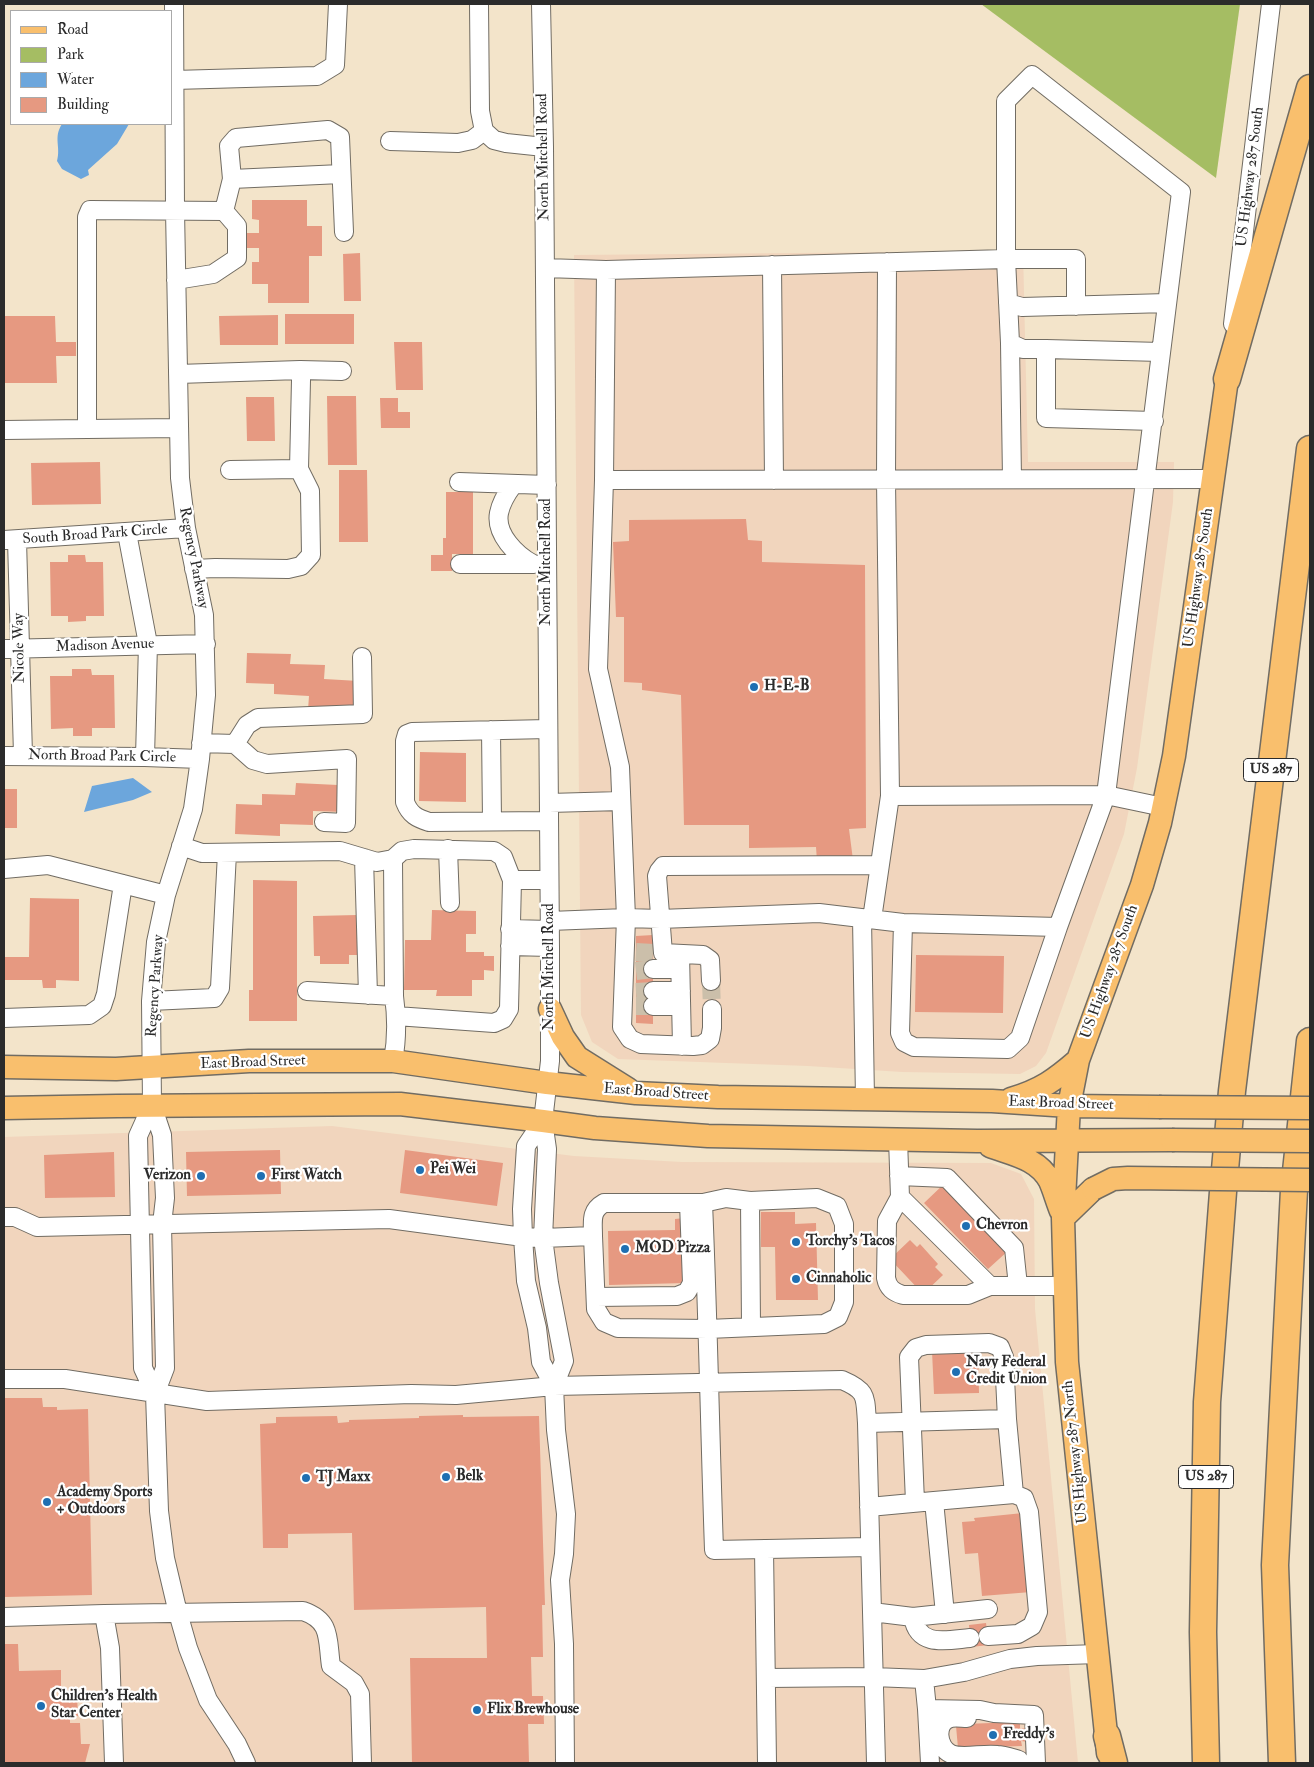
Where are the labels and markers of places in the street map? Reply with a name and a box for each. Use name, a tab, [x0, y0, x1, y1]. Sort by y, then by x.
place label: H-E-B	[764, 678, 810, 696]
marker: H-E-B	[748, 681, 760, 693]
place label: Pei Wei	[430, 1161, 476, 1179]
marker: Pei Wei	[414, 1164, 426, 1176]
place label: Verizon	[144, 1167, 191, 1185]
place label: First Watch	[271, 1167, 342, 1185]
marker: Verizon	[195, 1170, 207, 1182]
marker: First Watch	[255, 1170, 267, 1182]
place label: Chevron	[976, 1217, 1028, 1235]
marker: Chevron	[960, 1220, 972, 1232]
place label: Torchy's Tacos	[806, 1233, 894, 1251]
marker: Torchy's Tacos	[790, 1236, 802, 1248]
place label: MOD Pizza	[635, 1240, 710, 1258]
marker: MOD Pizza	[619, 1243, 631, 1255]
place label: Cinnaholic	[806, 1270, 871, 1288]
marker: Cinnaholic	[790, 1273, 802, 1285]
place label: Navy Federal Credit Union	[966, 1354, 1047, 1389]
marker: Navy Federal Credit Union	[950, 1366, 962, 1378]
place label: Belk	[456, 1468, 483, 1486]
place label: TJ Maxx	[316, 1469, 370, 1487]
marker: Belk	[440, 1471, 452, 1483]
marker: TJ Maxx	[300, 1472, 312, 1484]
place label: Academy Sports + Outdoors	[57, 1484, 152, 1519]
marker: Academy Sports + Outdoors	[41, 1496, 53, 1508]
place label: Children's Health Star Center	[51, 1688, 157, 1723]
marker: Children's Health Star Center	[35, 1700, 47, 1712]
place label: Flix Brewhouse	[487, 1701, 579, 1719]
marker: Flix Brewhouse	[471, 1704, 483, 1716]
place label: Freddy's	[1003, 1726, 1054, 1744]
marker: Freddy's	[987, 1729, 999, 1741]

